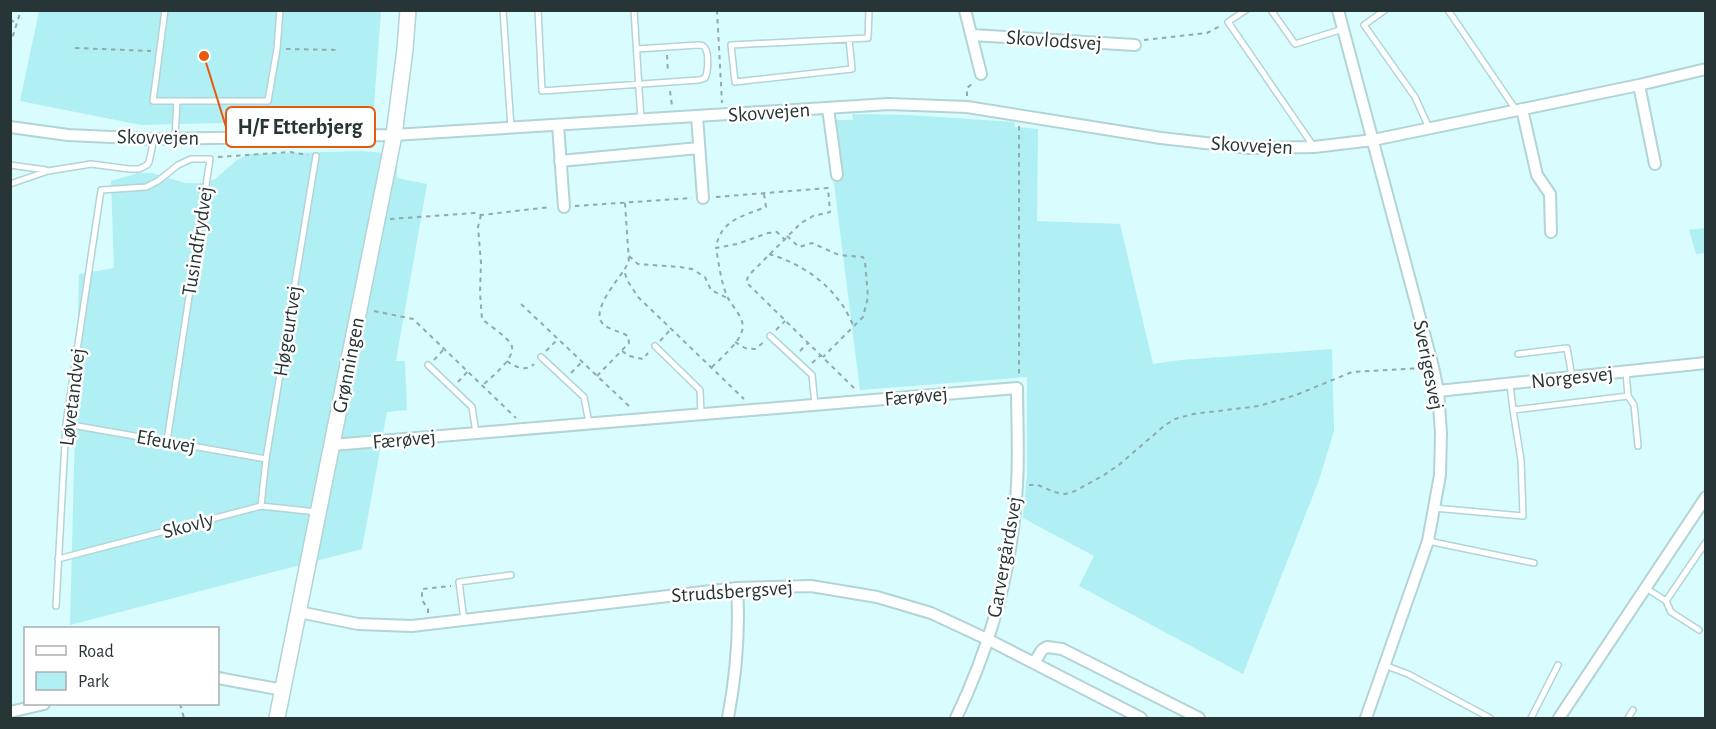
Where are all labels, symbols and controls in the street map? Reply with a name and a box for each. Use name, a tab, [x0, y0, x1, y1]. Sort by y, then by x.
street label: Skovlodsvej	[1005, 27, 1102, 54]
street label: Skovvejen	[727, 99, 811, 126]
callout: H/F Etterbjerg	[226, 107, 375, 147]
text: H/F Etterbjerg	[237, 116, 364, 139]
street label: Skovvejen	[117, 126, 199, 149]
street label: Skovvejen	[1210, 133, 1294, 158]
street label: Tusindfrydvej	[178, 185, 217, 297]
street label: Høgeurtvej	[270, 284, 305, 378]
street label: Grønningen	[329, 315, 368, 415]
street label: Sverigesvej	[1410, 318, 1448, 412]
street label: Løvetandvej	[56, 347, 89, 447]
street label: Norgesvej	[1530, 363, 1614, 392]
street label: Færøvej	[884, 383, 949, 410]
street label: Efeuvej	[135, 426, 197, 457]
street label: Færøvej	[372, 426, 437, 453]
street label: Garvergårdsvej	[984, 495, 1025, 619]
street label: Skovly	[160, 509, 216, 542]
street label: Strudsbergsvej	[671, 577, 794, 606]
legend	[24, 627, 219, 705]
text: Road	[78, 643, 114, 661]
text: Park	[78, 673, 110, 691]

